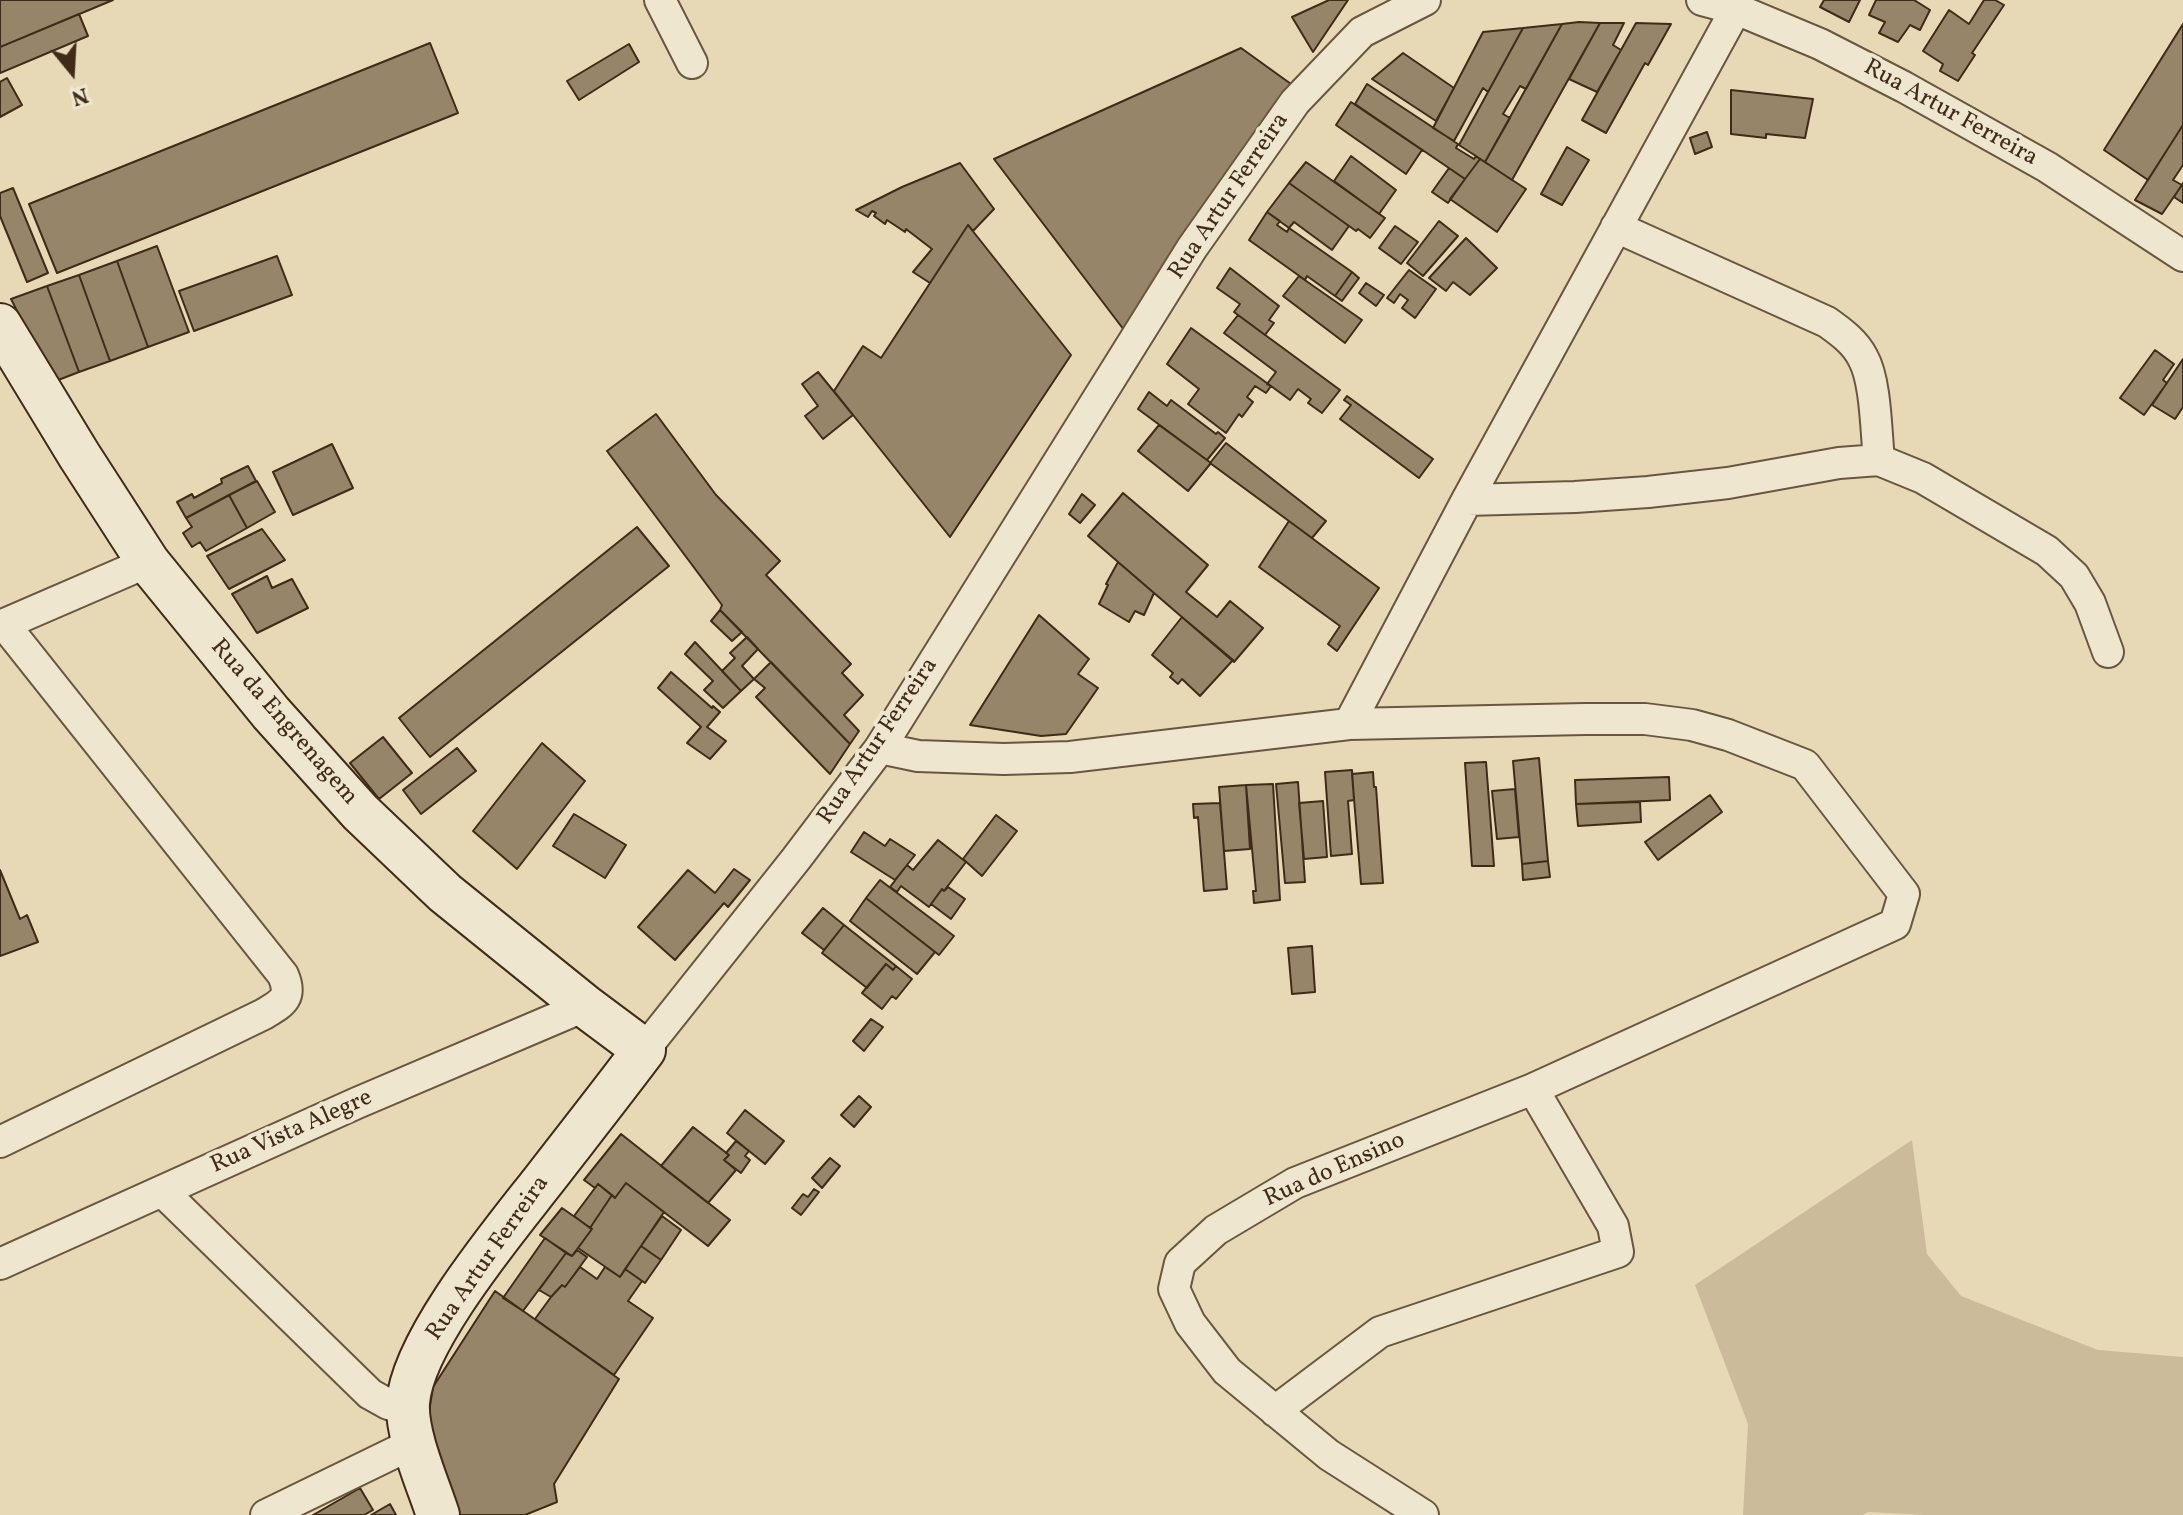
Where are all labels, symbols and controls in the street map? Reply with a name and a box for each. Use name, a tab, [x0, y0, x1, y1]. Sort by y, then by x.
north arrow	[32, 32, 112, 112]
street label: Rua Artur Ferreira	[1858, 54, 2042, 174]
text: N	[67, 78, 92, 113]
street label: Rua Artur Ferreira	[1164, 108, 1296, 286]
street label: Rua da Engrenagem	[203, 634, 363, 812]
street label: Rua Artur Ferreira	[813, 653, 945, 831]
street label: Rua Vista Alegre	[207, 1085, 377, 1181]
street label: Rua do Ensino	[1260, 1127, 1410, 1215]
street label: Rua Artur Ferreira	[421, 1171, 557, 1347]

